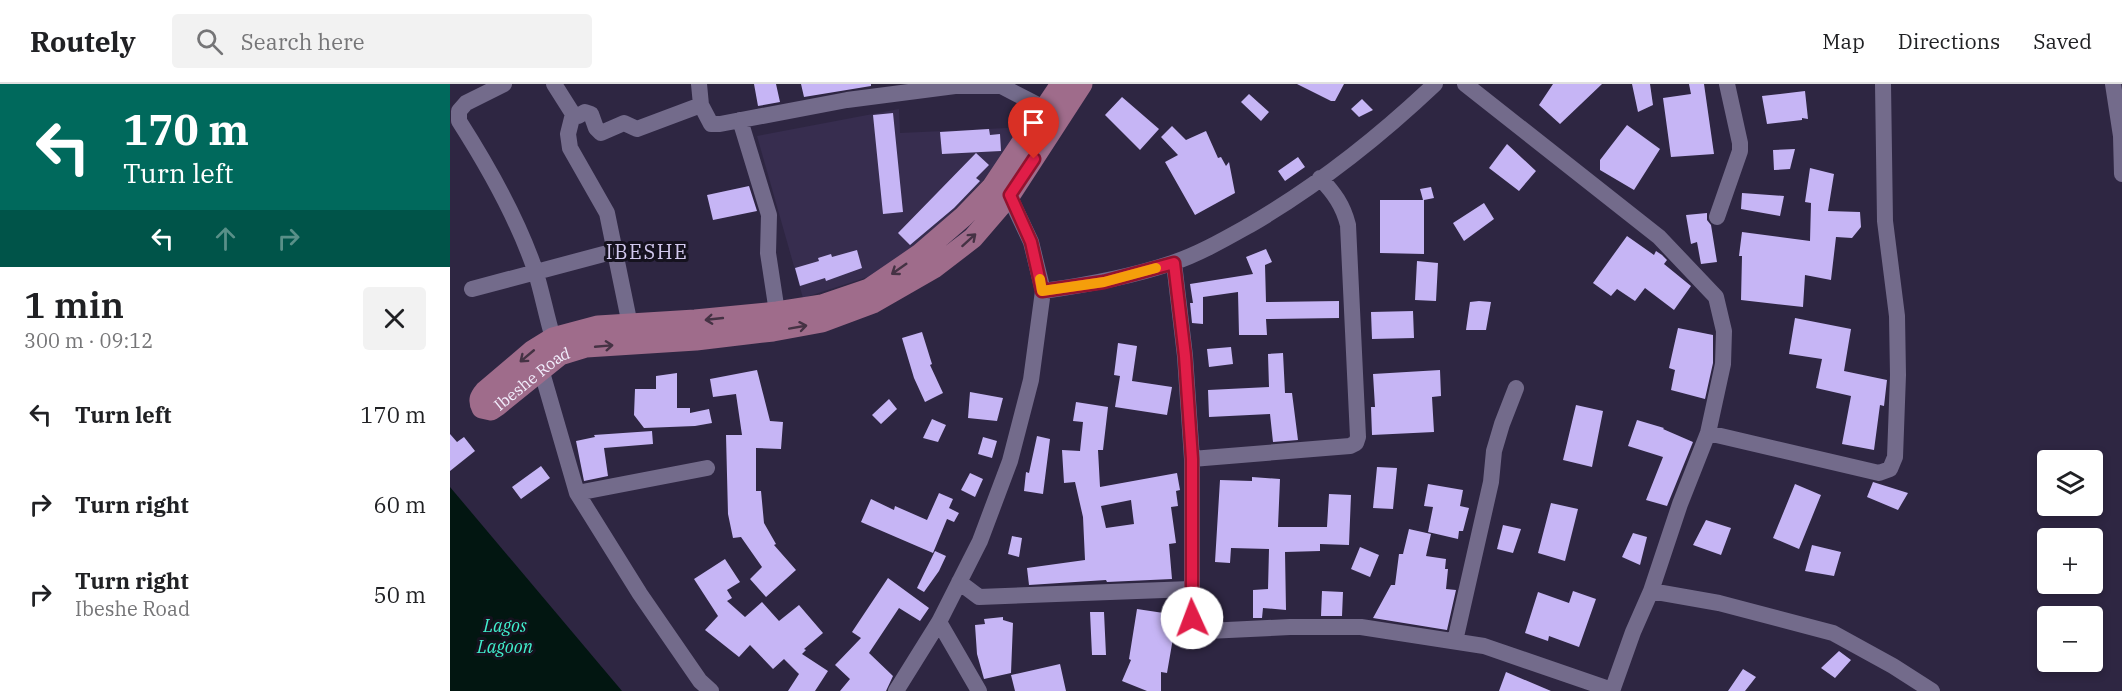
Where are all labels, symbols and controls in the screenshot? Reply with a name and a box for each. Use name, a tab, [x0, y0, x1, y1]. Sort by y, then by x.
search box	[172, 14, 592, 68]
text: Routely	[30, 23, 136, 60]
icon: search	[193, 25, 226, 58]
text: Search here	[241, 27, 365, 56]
text: Map	[1822, 27, 1865, 55]
text: Directions	[1898, 27, 2000, 55]
text: Saved	[2033, 27, 2092, 55]
pin	[1008, 97, 1059, 159]
text: 170 m	[123, 102, 249, 157]
icon: arrive	[1017, 106, 1050, 139]
icon: left	[24, 108, 102, 186]
text: Turn left	[123, 155, 234, 190]
icon: left	[146, 222, 179, 255]
icon: ahead	[209, 222, 242, 255]
icon: right	[272, 222, 305, 255]
one-way arrow	[962, 233, 977, 247]
district label: IBESHE	[606, 238, 688, 265]
one-way arrow	[892, 263, 908, 275]
text: 1 min	[24, 281, 124, 328]
button: close	[363, 287, 426, 350]
one-way arrow	[705, 314, 725, 325]
one-way arrow	[787, 321, 807, 332]
text: 300 m · 09:12	[24, 327, 153, 354]
one-way arrow	[593, 340, 613, 351]
street label: Ibeshe Road	[490, 342, 573, 415]
one-way arrow	[520, 349, 535, 363]
icon: left	[24, 398, 57, 431]
text: Turn left	[75, 400, 171, 429]
text: 170 m	[360, 400, 426, 429]
map controls	[2037, 450, 2103, 672]
button: layers	[2037, 450, 2103, 516]
icon: right	[24, 488, 57, 521]
text: Turn right	[75, 490, 189, 519]
text: 60 m	[374, 490, 426, 519]
button: +	[2037, 528, 2103, 594]
text: Turn right	[75, 566, 189, 595]
icon: right	[24, 578, 57, 611]
text: 50 m	[374, 580, 426, 609]
position arrow	[1160, 586, 1224, 650]
text: Ibeshe Road	[75, 595, 190, 622]
button: −	[2037, 606, 2103, 672]
water label: Lagos Lagoon	[476, 614, 534, 658]

